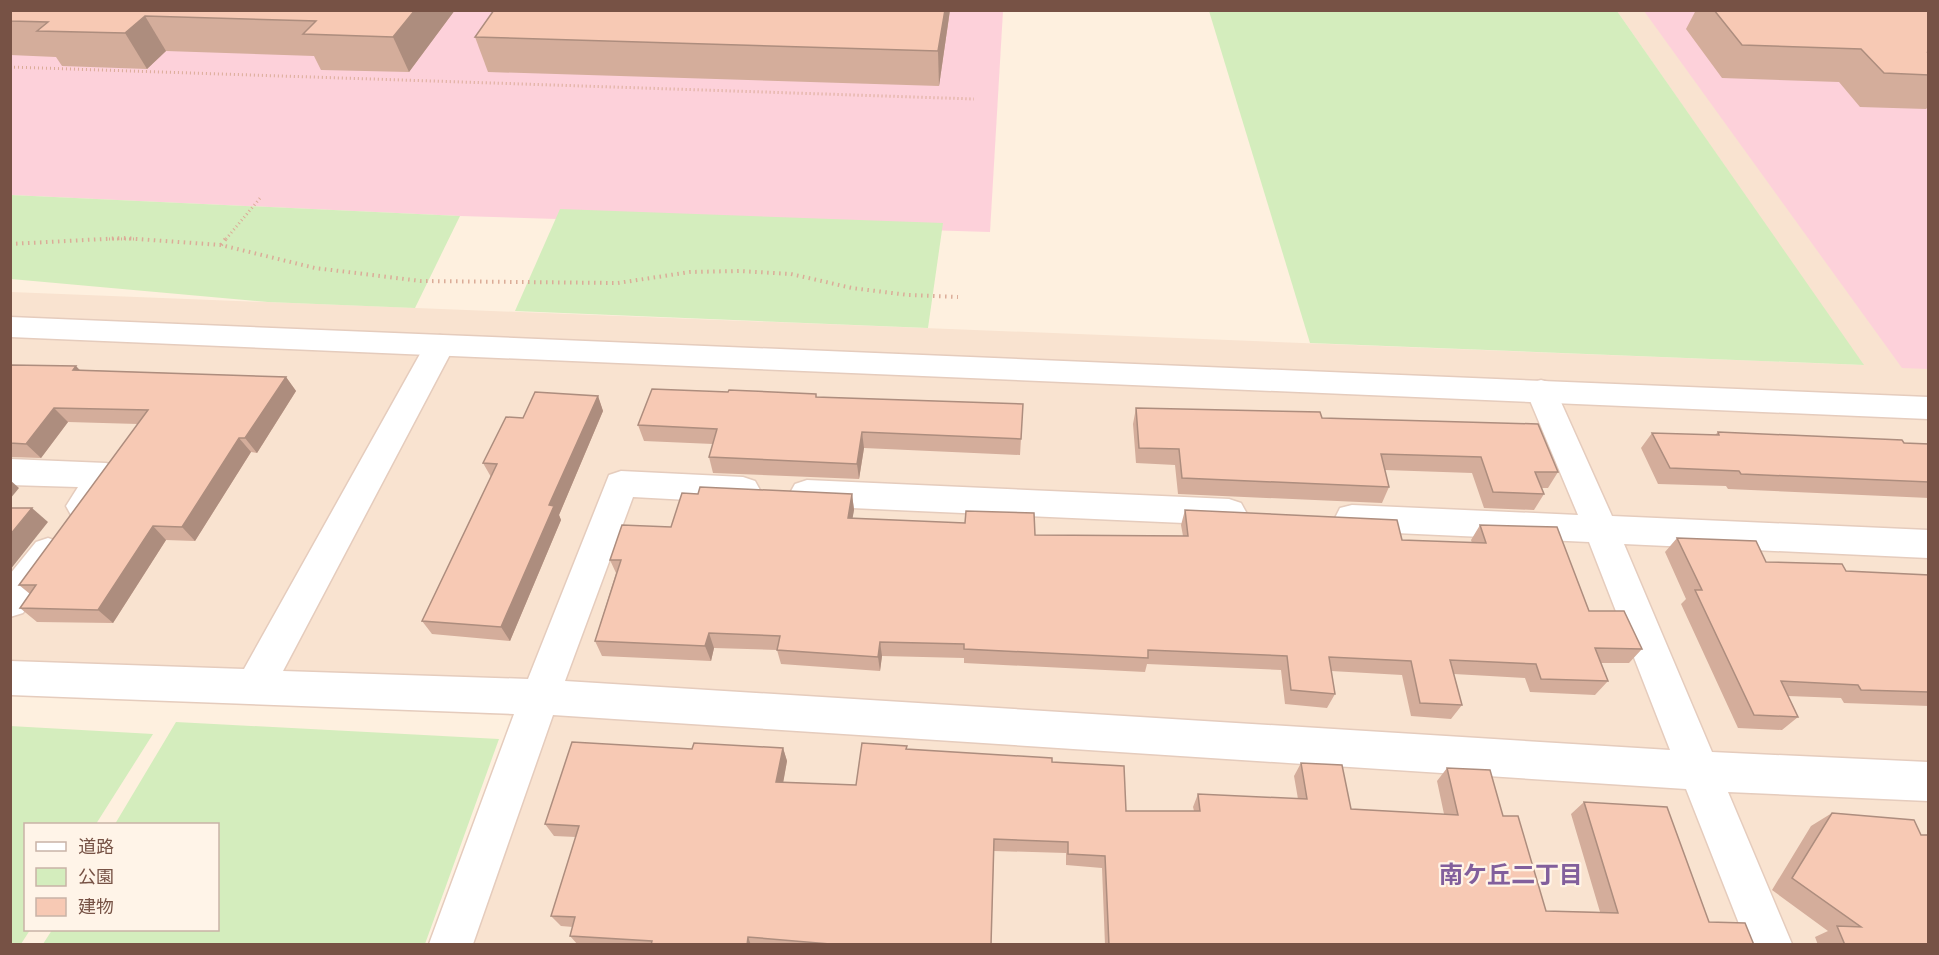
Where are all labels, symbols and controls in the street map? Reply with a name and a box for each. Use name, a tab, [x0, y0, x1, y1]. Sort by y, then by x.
legend	[24, 823, 219, 931]
text: 道路	[78, 837, 114, 857]
district label: 南ケ丘二丁目	[1439, 861, 1583, 888]
text: 公園	[78, 867, 114, 887]
text: 建物	[78, 897, 114, 917]

